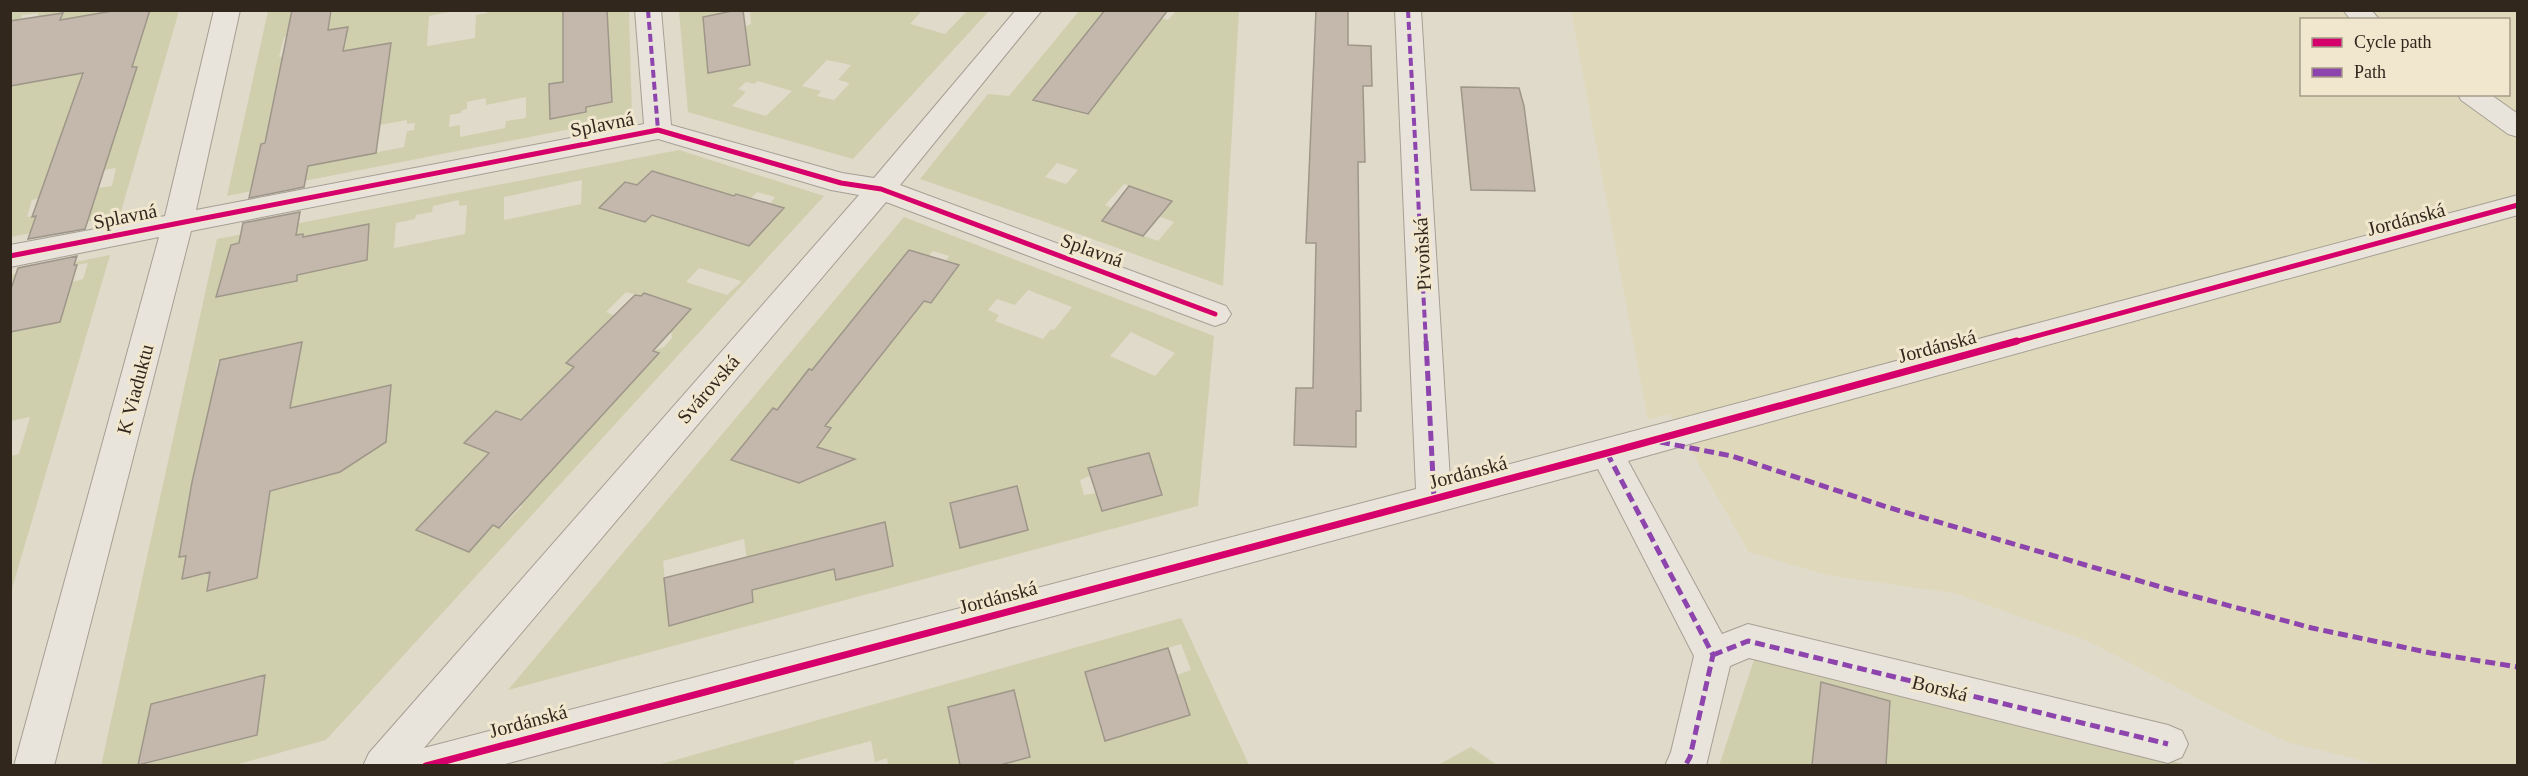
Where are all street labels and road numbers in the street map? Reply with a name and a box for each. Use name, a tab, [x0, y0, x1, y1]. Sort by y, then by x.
street label: Splavná	[568, 107, 636, 142]
street label: Jordánská	[2365, 198, 2448, 240]
street label: Splavná	[91, 199, 159, 234]
street label: Pivoňská	[1409, 217, 1435, 291]
street label: Splavná	[1058, 229, 1126, 272]
street label: Jordánská	[1896, 325, 1979, 367]
street label: K Viaduktu	[112, 342, 158, 436]
street label: Svárovská	[672, 350, 744, 428]
street label: Jordánská	[1427, 451, 1510, 493]
street label: Jordánská	[957, 576, 1040, 618]
street label: Borská	[1910, 670, 1970, 706]
street label: Jordánská	[487, 700, 570, 742]

